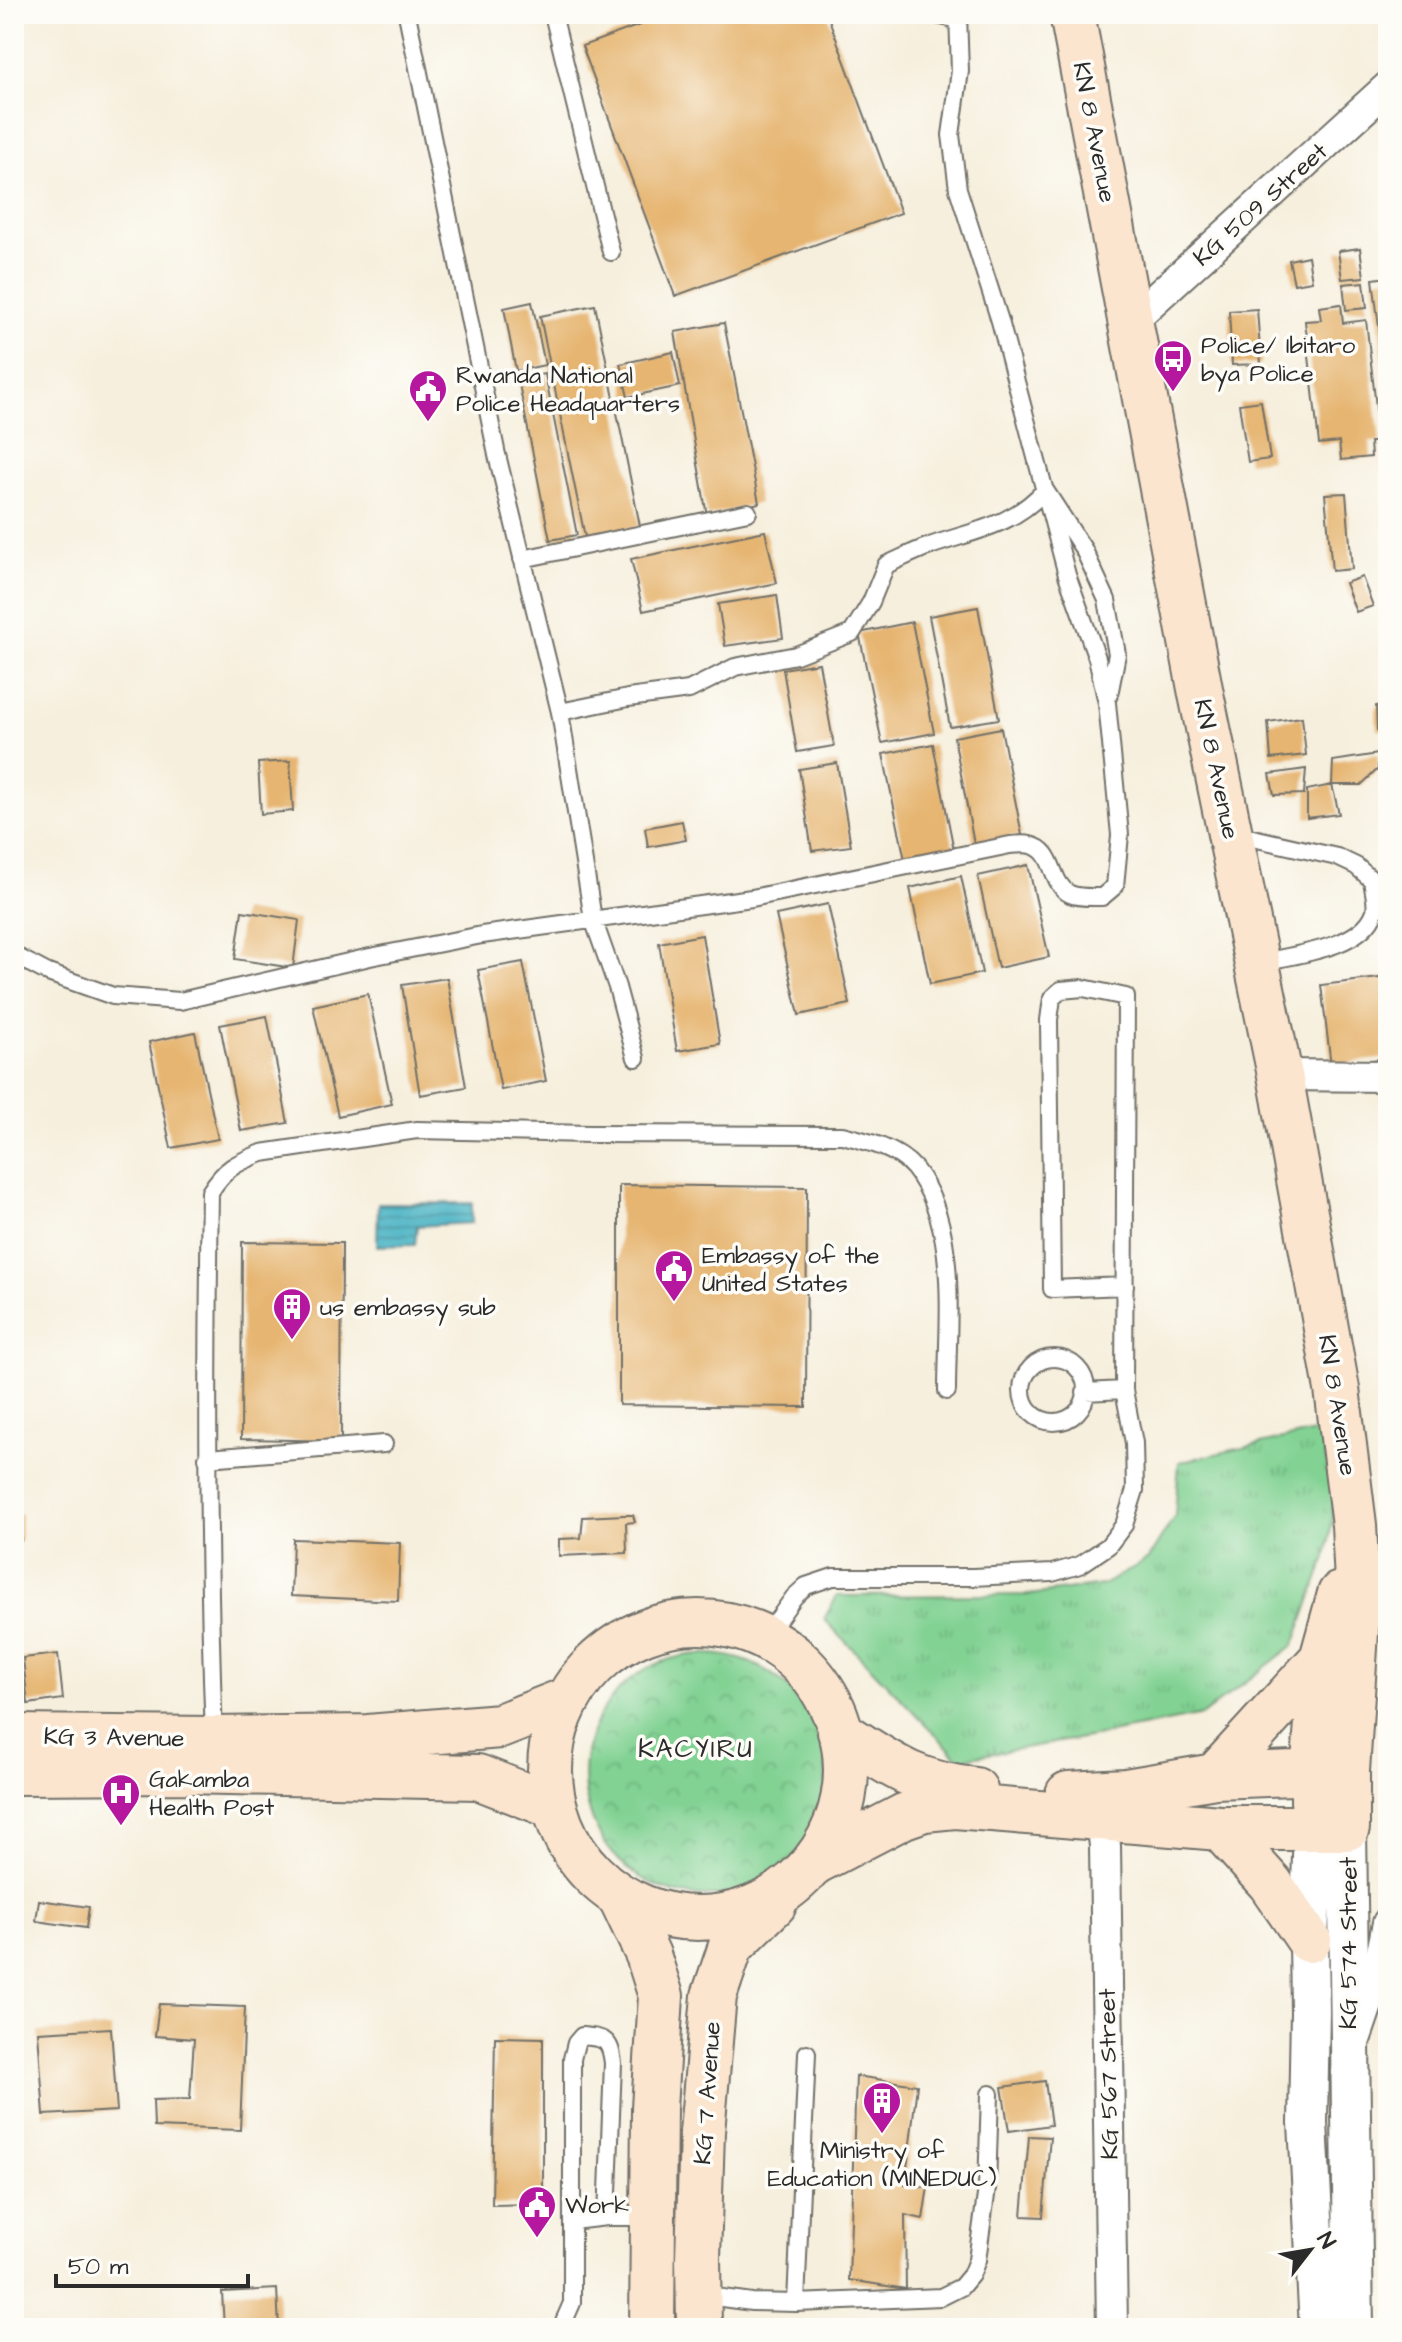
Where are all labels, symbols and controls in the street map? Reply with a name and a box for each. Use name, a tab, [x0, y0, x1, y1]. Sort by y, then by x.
street label: KN 8 Avenue	[1064, 59, 1124, 205]
street label: KG 509 Street	[1186, 135, 1336, 274]
place label: Police/ Ibitaro bya Police	[1201, 329, 1356, 392]
bus stop icon: Police/ Ibitaro bya Police	[1152, 338, 1194, 393]
place label: Rwanda National Police Headquarters	[456, 359, 680, 421]
public building icon: Rwanda National Police Headquarters	[407, 368, 449, 423]
street label: KN 8 Avenue	[1185, 696, 1247, 842]
place label: Embassy of the United States	[702, 1239, 879, 1301]
public building icon: Embassy of the United States	[653, 1248, 695, 1303]
building icon: us embassy sub	[271, 1286, 313, 1341]
place label: us embassy sub	[320, 1291, 496, 1326]
street label: KN 8 Avenue	[1309, 1332, 1365, 1478]
street label: KG 3 Avenue	[43, 1720, 185, 1756]
district label: KACYIRU	[638, 1731, 754, 1767]
place label: Gakamba Health Post	[149, 1763, 275, 1825]
hospital icon: Gakamba Health Post	[100, 1772, 142, 1827]
street label: KG 574 Street	[1332, 1856, 1366, 2029]
street label: KG 567 Street	[1091, 1988, 1127, 2160]
street label: KG 7 Avenue	[686, 2020, 730, 2166]
building icon: Ministry of Education (MINEDUC)	[861, 2080, 903, 2135]
place label: Ministry of Education (MINEDUC)	[768, 2134, 996, 2196]
public building icon: Work	[516, 2184, 558, 2239]
place label: Work	[565, 2189, 629, 2223]
north arrow	[1270, 2210, 1350, 2290]
text: N	[1309, 2227, 1343, 2255]
scale bar	[56, 2238, 248, 2288]
text: 50 m	[68, 2250, 129, 2284]

